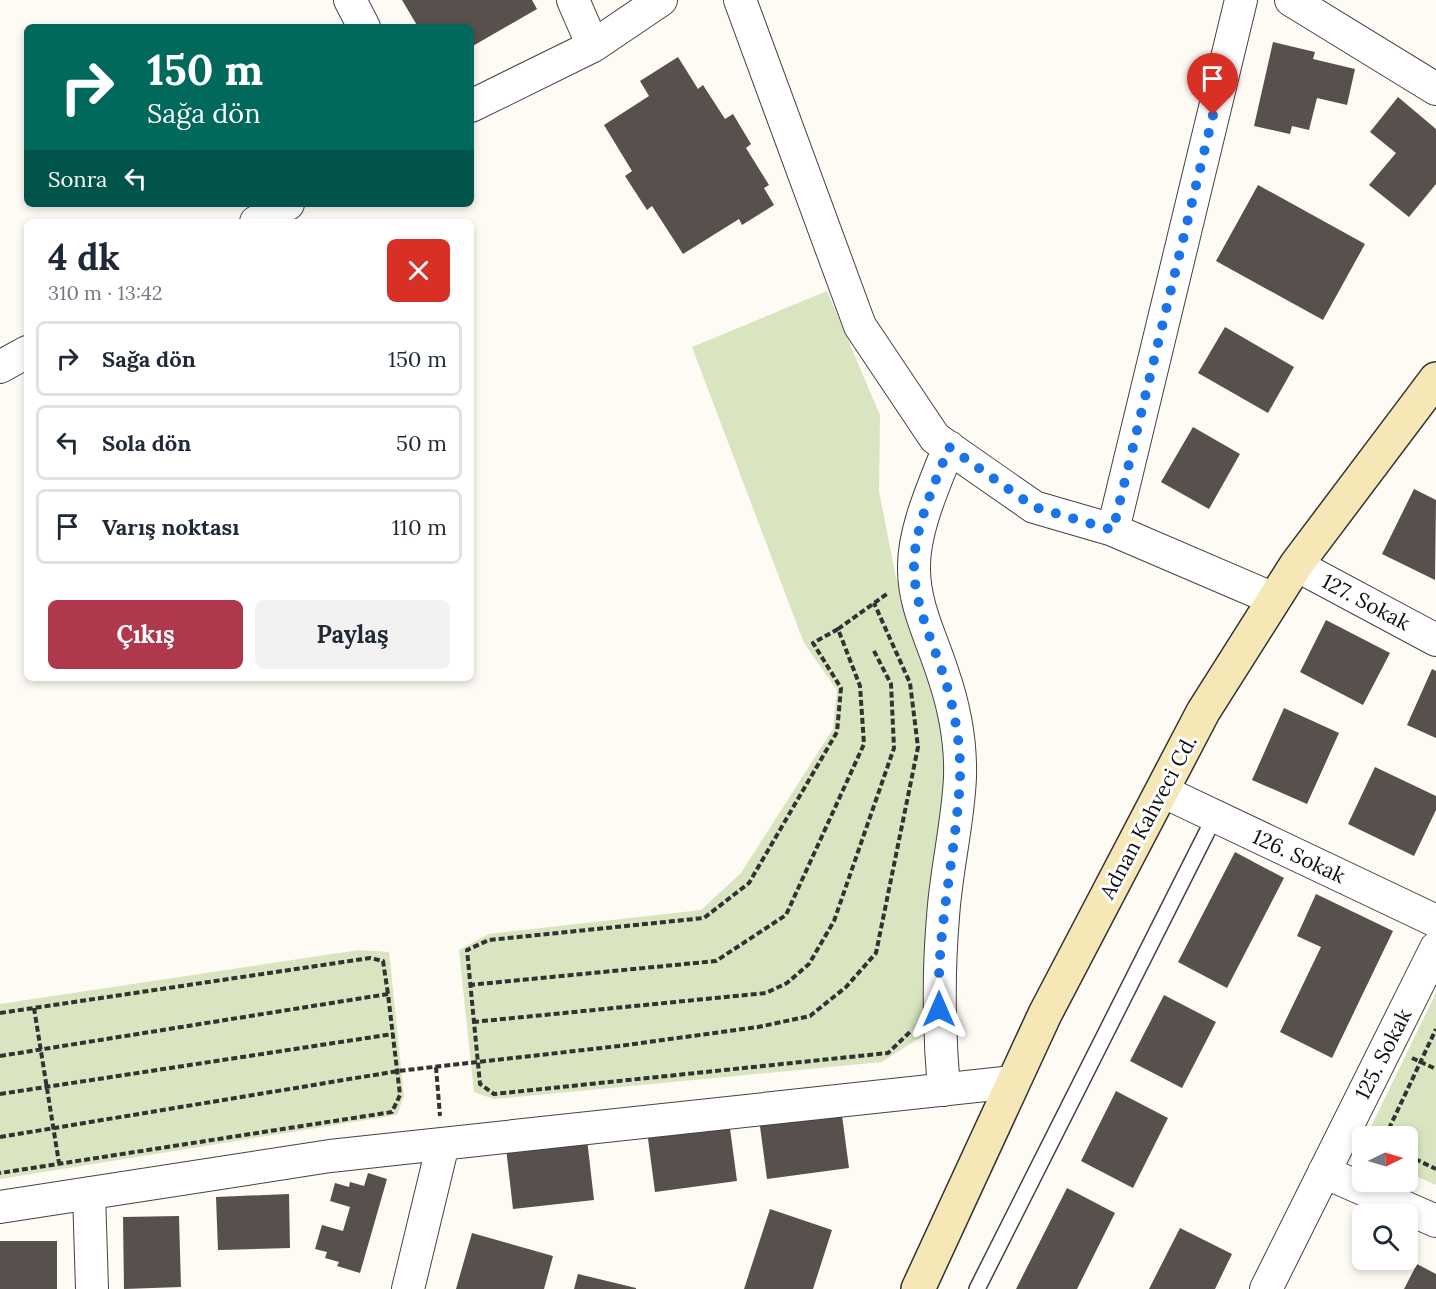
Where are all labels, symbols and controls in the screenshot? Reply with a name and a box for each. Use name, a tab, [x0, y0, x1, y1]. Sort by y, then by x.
text: 150 m	[147, 43, 263, 97]
icon: right	[48, 48, 126, 126]
pin	[1187, 53, 1238, 115]
icon: arrive	[1196, 62, 1229, 95]
text: Sağa dön	[147, 96, 261, 130]
icon: left	[119, 162, 152, 195]
text: Sonra	[48, 165, 107, 193]
text: 4 dk	[48, 234, 120, 280]
button: close	[387, 239, 450, 302]
text: 310 m · 13:42	[48, 280, 163, 305]
icon: right	[51, 342, 84, 375]
text: Sağa dön	[102, 345, 196, 373]
text: 150 m	[388, 345, 447, 373]
icon: left	[51, 426, 84, 459]
text: Sola dön	[102, 429, 191, 457]
text: 50 m	[396, 429, 447, 457]
icon: arrive	[51, 510, 84, 543]
text: Varış noktası	[102, 513, 239, 541]
text: 110 m	[392, 513, 447, 541]
street label: 127. Sokak	[1317, 568, 1415, 637]
button: Çıkış	[48, 600, 243, 669]
button: Paylaş	[255, 600, 450, 669]
street label: Adnan Kahveci Cd.	[1093, 730, 1203, 905]
street label: 126. Sokak	[1248, 823, 1350, 890]
position arrow	[907, 977, 971, 1041]
street label: 125. Sokak	[1349, 1003, 1418, 1104]
north arrow	[1352, 1126, 1418, 1192]
map controls	[1352, 1126, 1418, 1270]
button: search	[1352, 1204, 1418, 1270]

